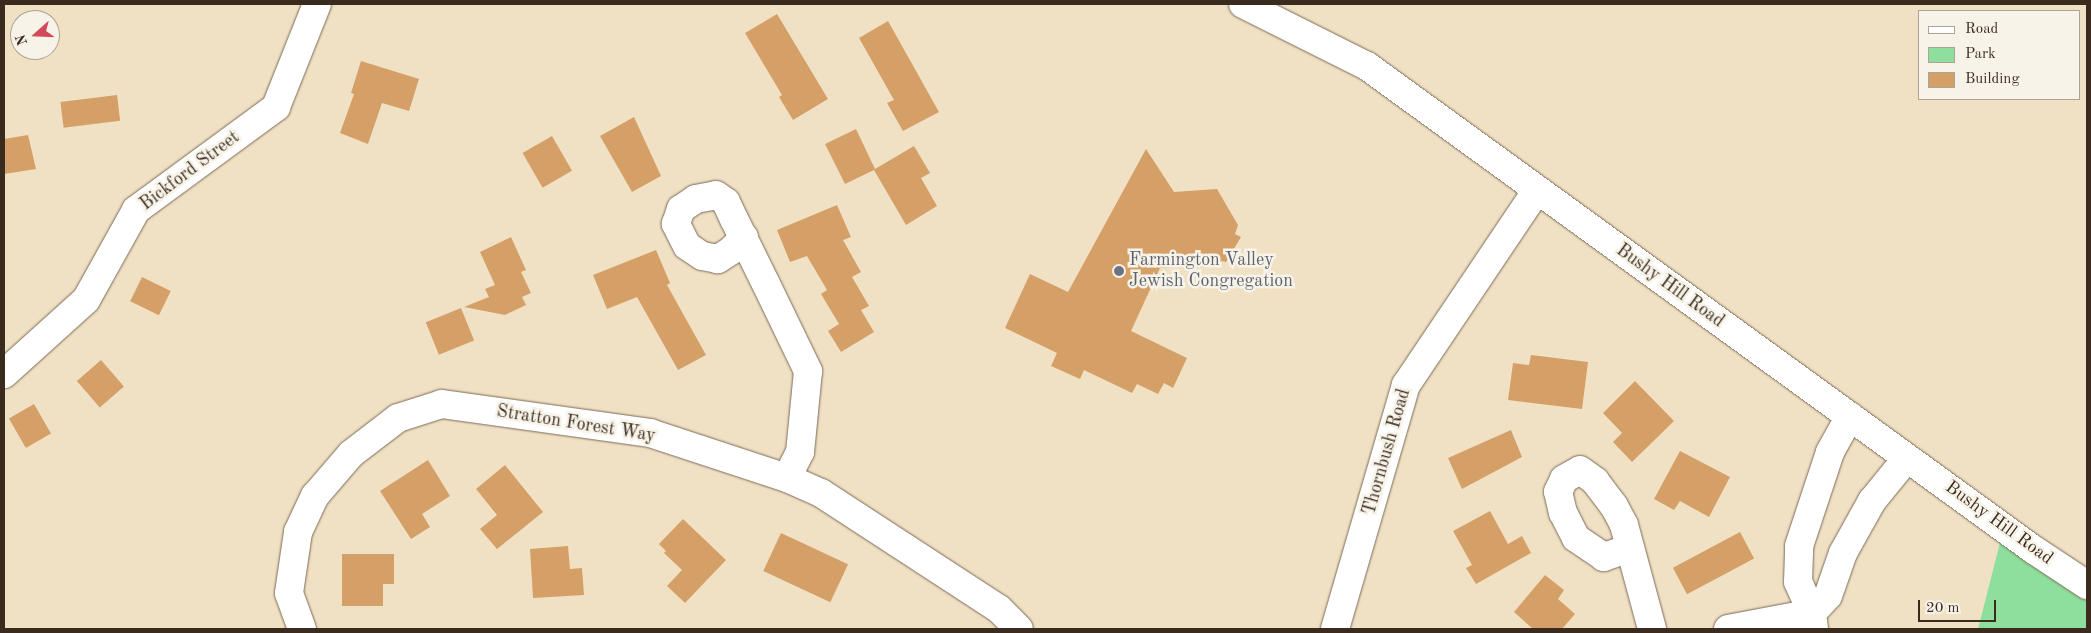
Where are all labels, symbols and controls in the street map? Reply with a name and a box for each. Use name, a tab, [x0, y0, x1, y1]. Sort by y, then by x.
north arrow	[10, 10, 60, 60]
legend	[1918, 10, 2081, 100]
text: Road	[1965, 22, 1998, 37]
text: N	[13, 32, 30, 47]
text: Park	[1965, 47, 1996, 62]
text: Building	[1965, 72, 2020, 87]
street label: Bickford Street	[136, 127, 244, 215]
street label: Bushy Hill Road	[1612, 240, 1728, 332]
place label: Farmington Valley Jewish Congregation	[1129, 250, 1293, 292]
marker: Farmington Valley Jewish Congregation	[1113, 265, 1125, 277]
street label: Thornbush Road	[1359, 386, 1415, 518]
street label: Stratton Forest Way	[495, 401, 657, 447]
street label: Bushy Hill Road	[1941, 477, 2057, 569]
scale bar	[1921, 590, 1998, 622]
text: 20 m	[1926, 601, 1960, 616]

